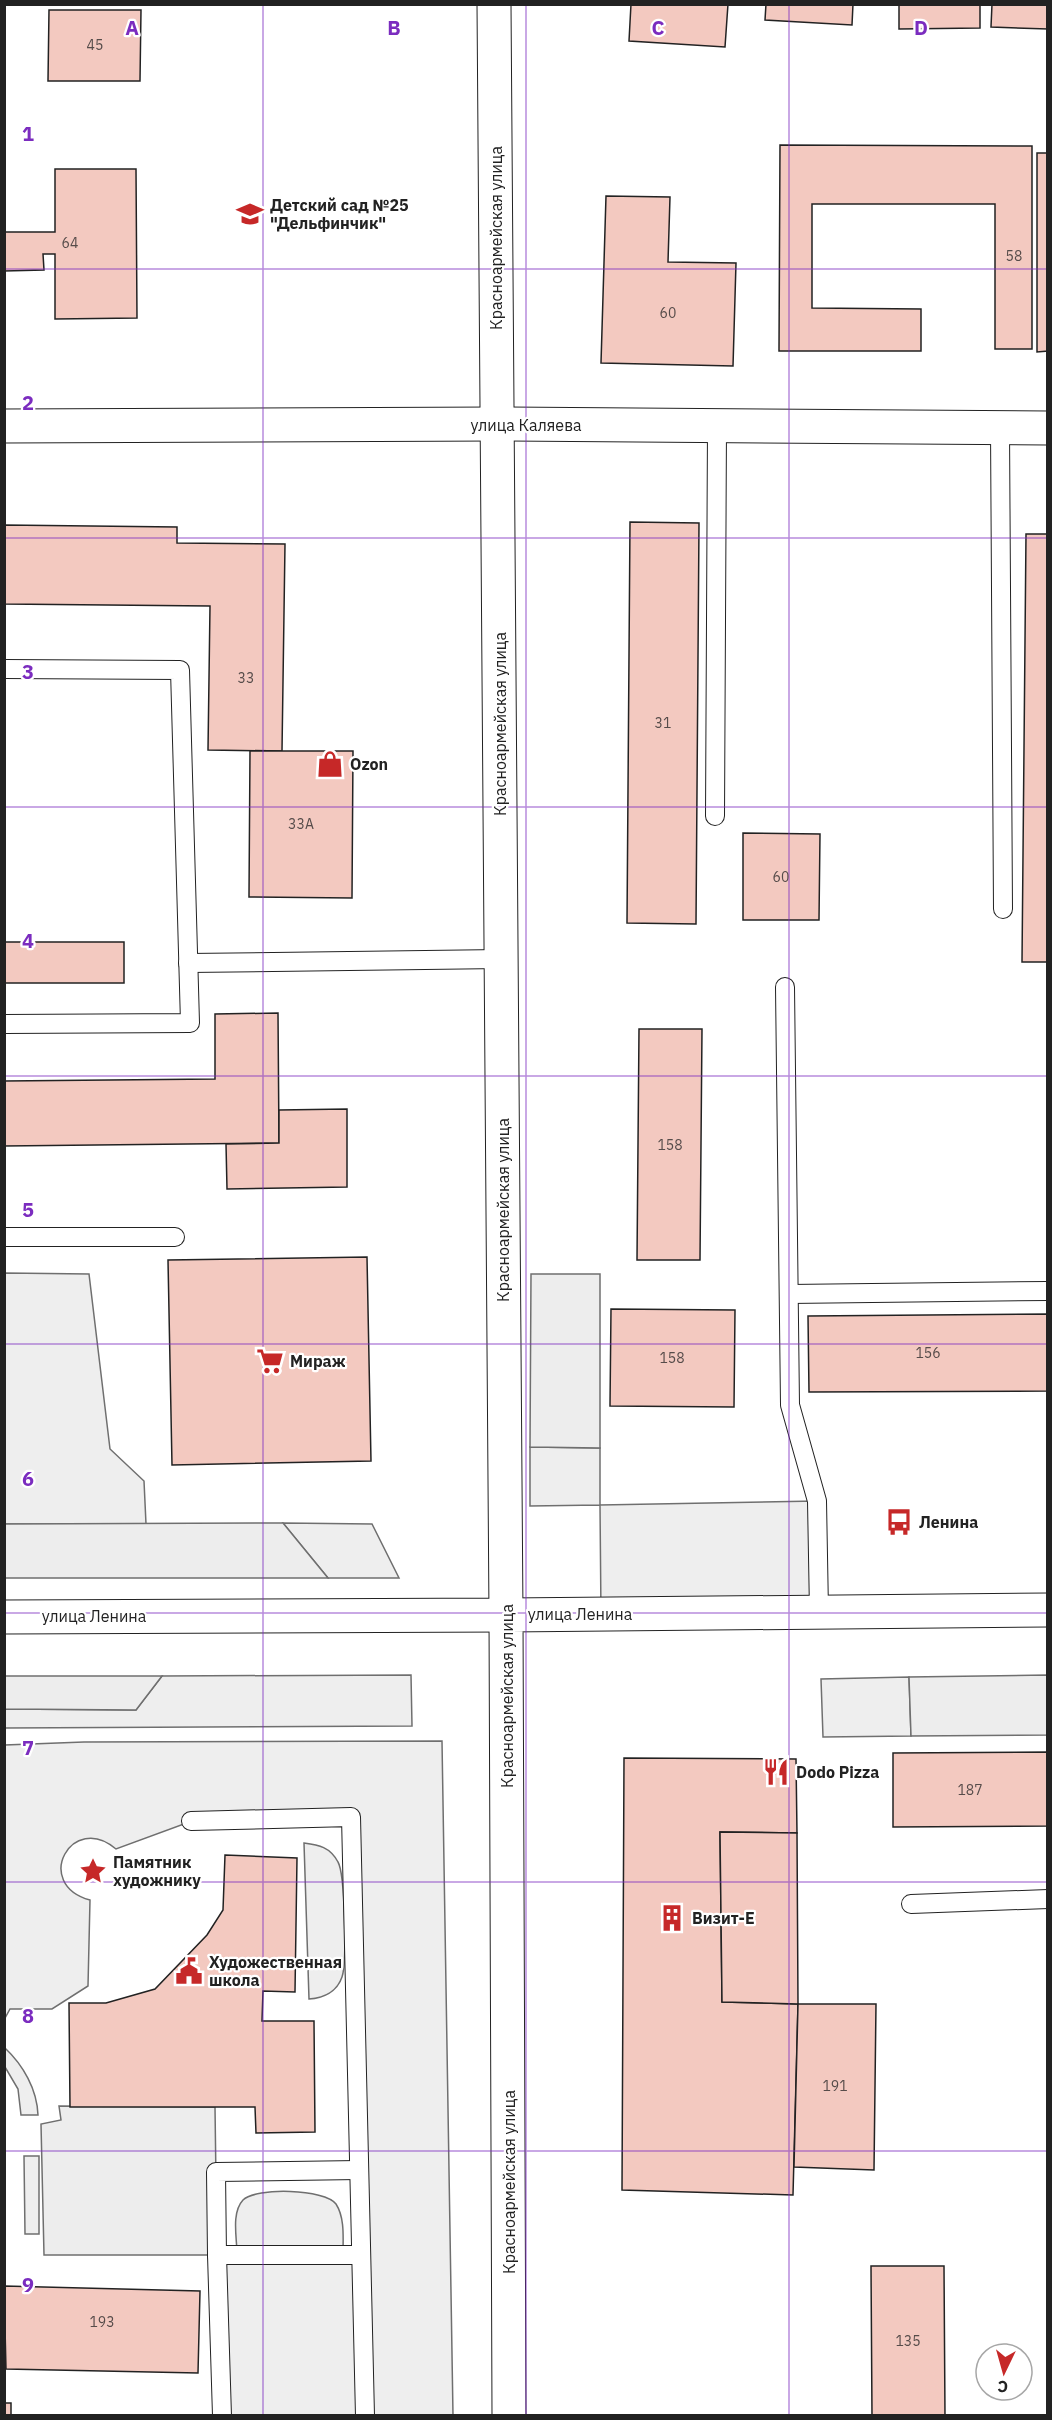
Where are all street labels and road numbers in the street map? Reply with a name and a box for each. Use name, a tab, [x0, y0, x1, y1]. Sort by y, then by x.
street label: Красноармейская улица	[486, 146, 506, 330]
street label: улица Каляева	[470, 415, 582, 435]
street label: Красноармейская улица	[490, 632, 510, 816]
street label: Красноармейская улица	[493, 1118, 513, 1302]
street label: Красноармейская улица	[497, 1604, 517, 1788]
street label: улица Ленина	[528, 1604, 633, 1624]
street label: улица Ленина	[42, 1606, 147, 1626]
street label: Красноармейская улица	[499, 2090, 519, 2274]

